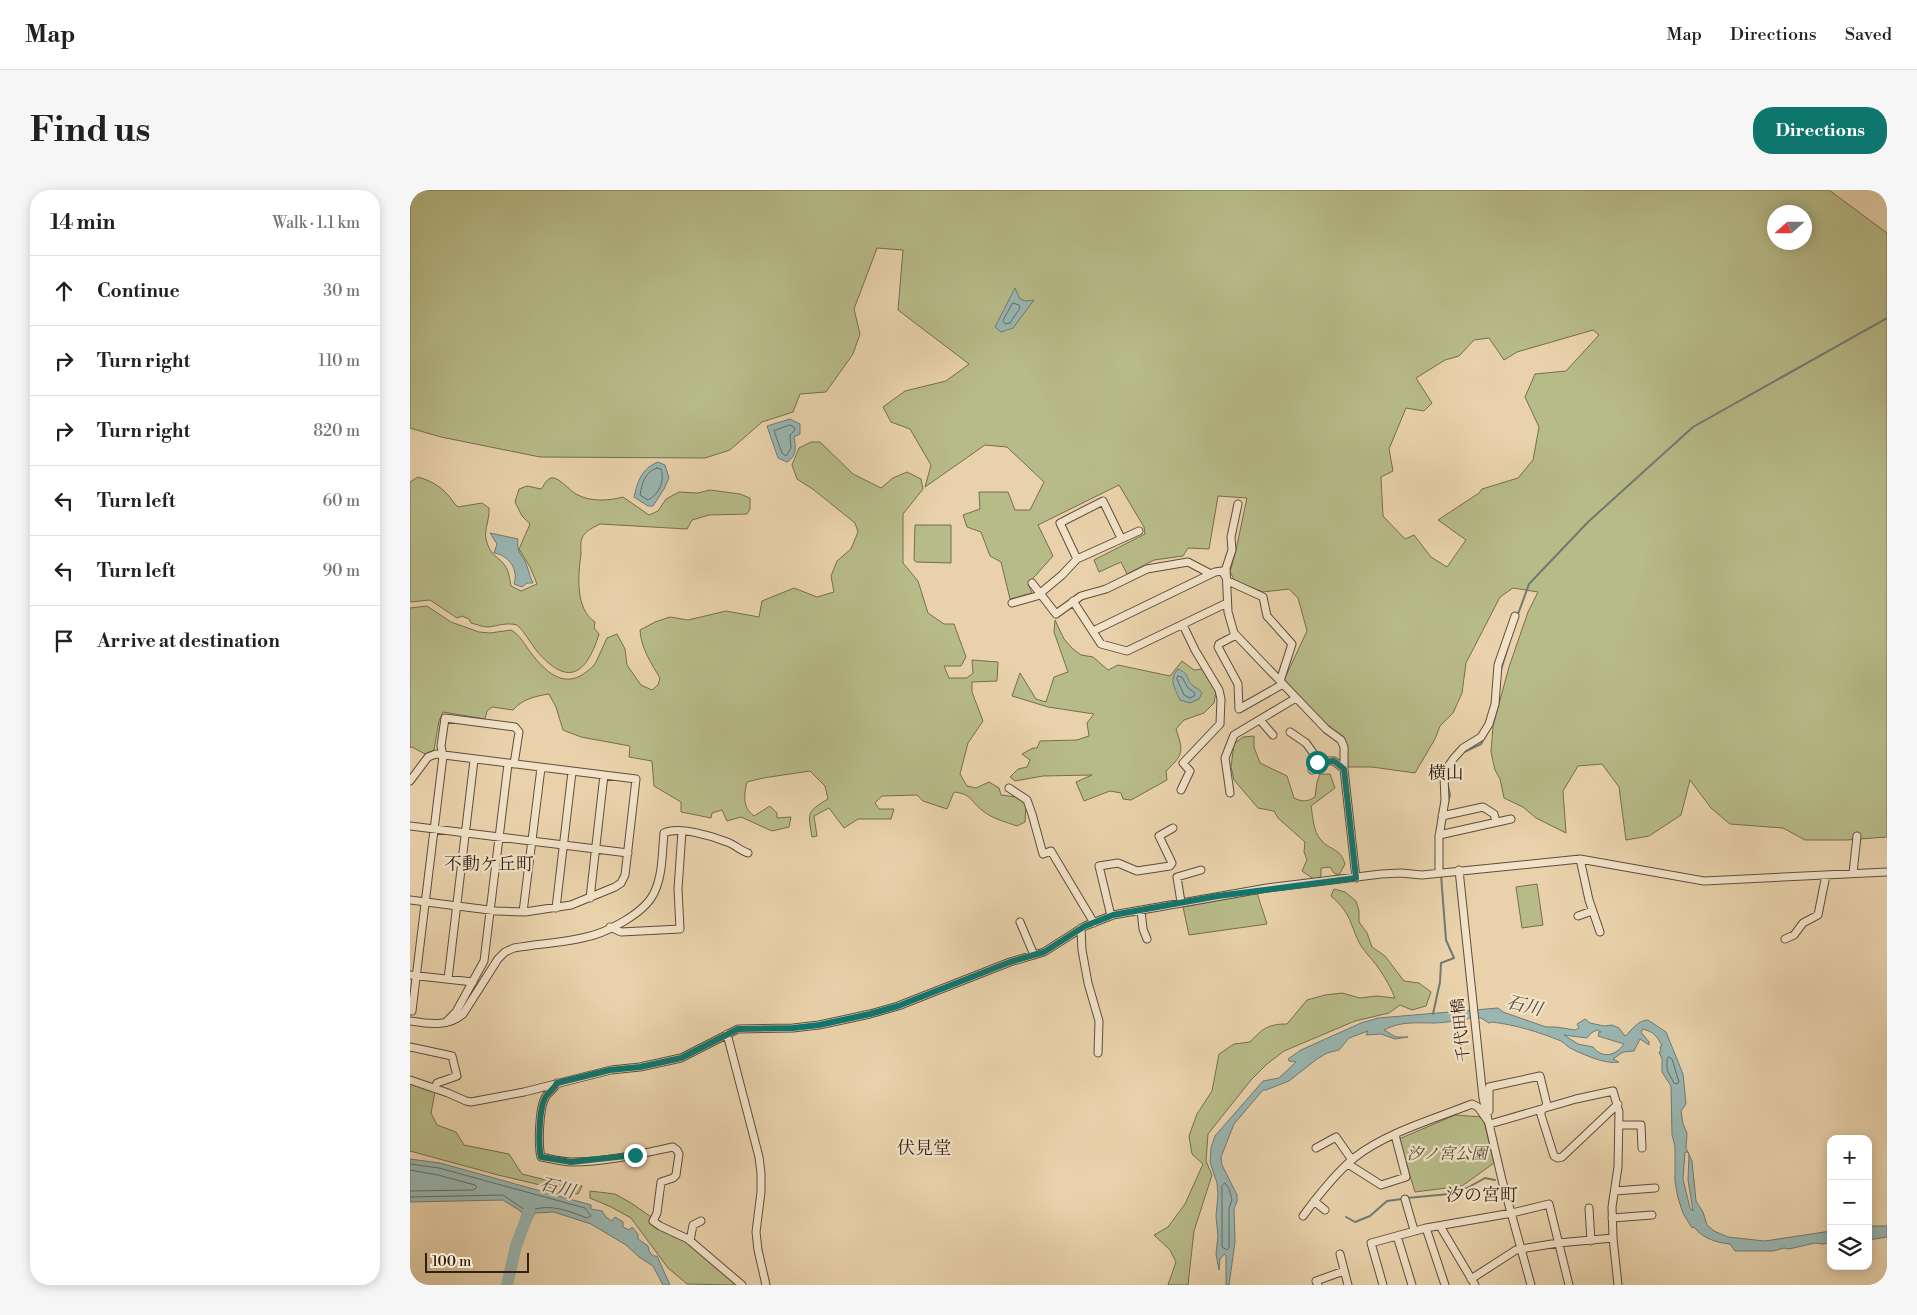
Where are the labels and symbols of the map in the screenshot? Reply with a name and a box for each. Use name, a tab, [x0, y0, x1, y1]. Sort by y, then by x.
north arrow	[1767, 205, 1812, 250]
route start	[1306, 751, 1329, 774]
district label: 横山	[1428, 762, 1464, 785]
district label: 不動ケ丘町	[444, 853, 534, 876]
water label: 石川	[1504, 990, 1546, 1022]
street label: 千代田橋	[1448, 997, 1474, 1063]
district label: 伏見堂	[897, 1137, 951, 1160]
route end	[624, 1144, 647, 1167]
park label: 汐ノ宮公園	[1407, 1144, 1490, 1164]
water label: 石川	[537, 1172, 579, 1204]
district label: 汐の宮町	[1446, 1184, 1518, 1207]
scale bar	[425, 1250, 529, 1273]

